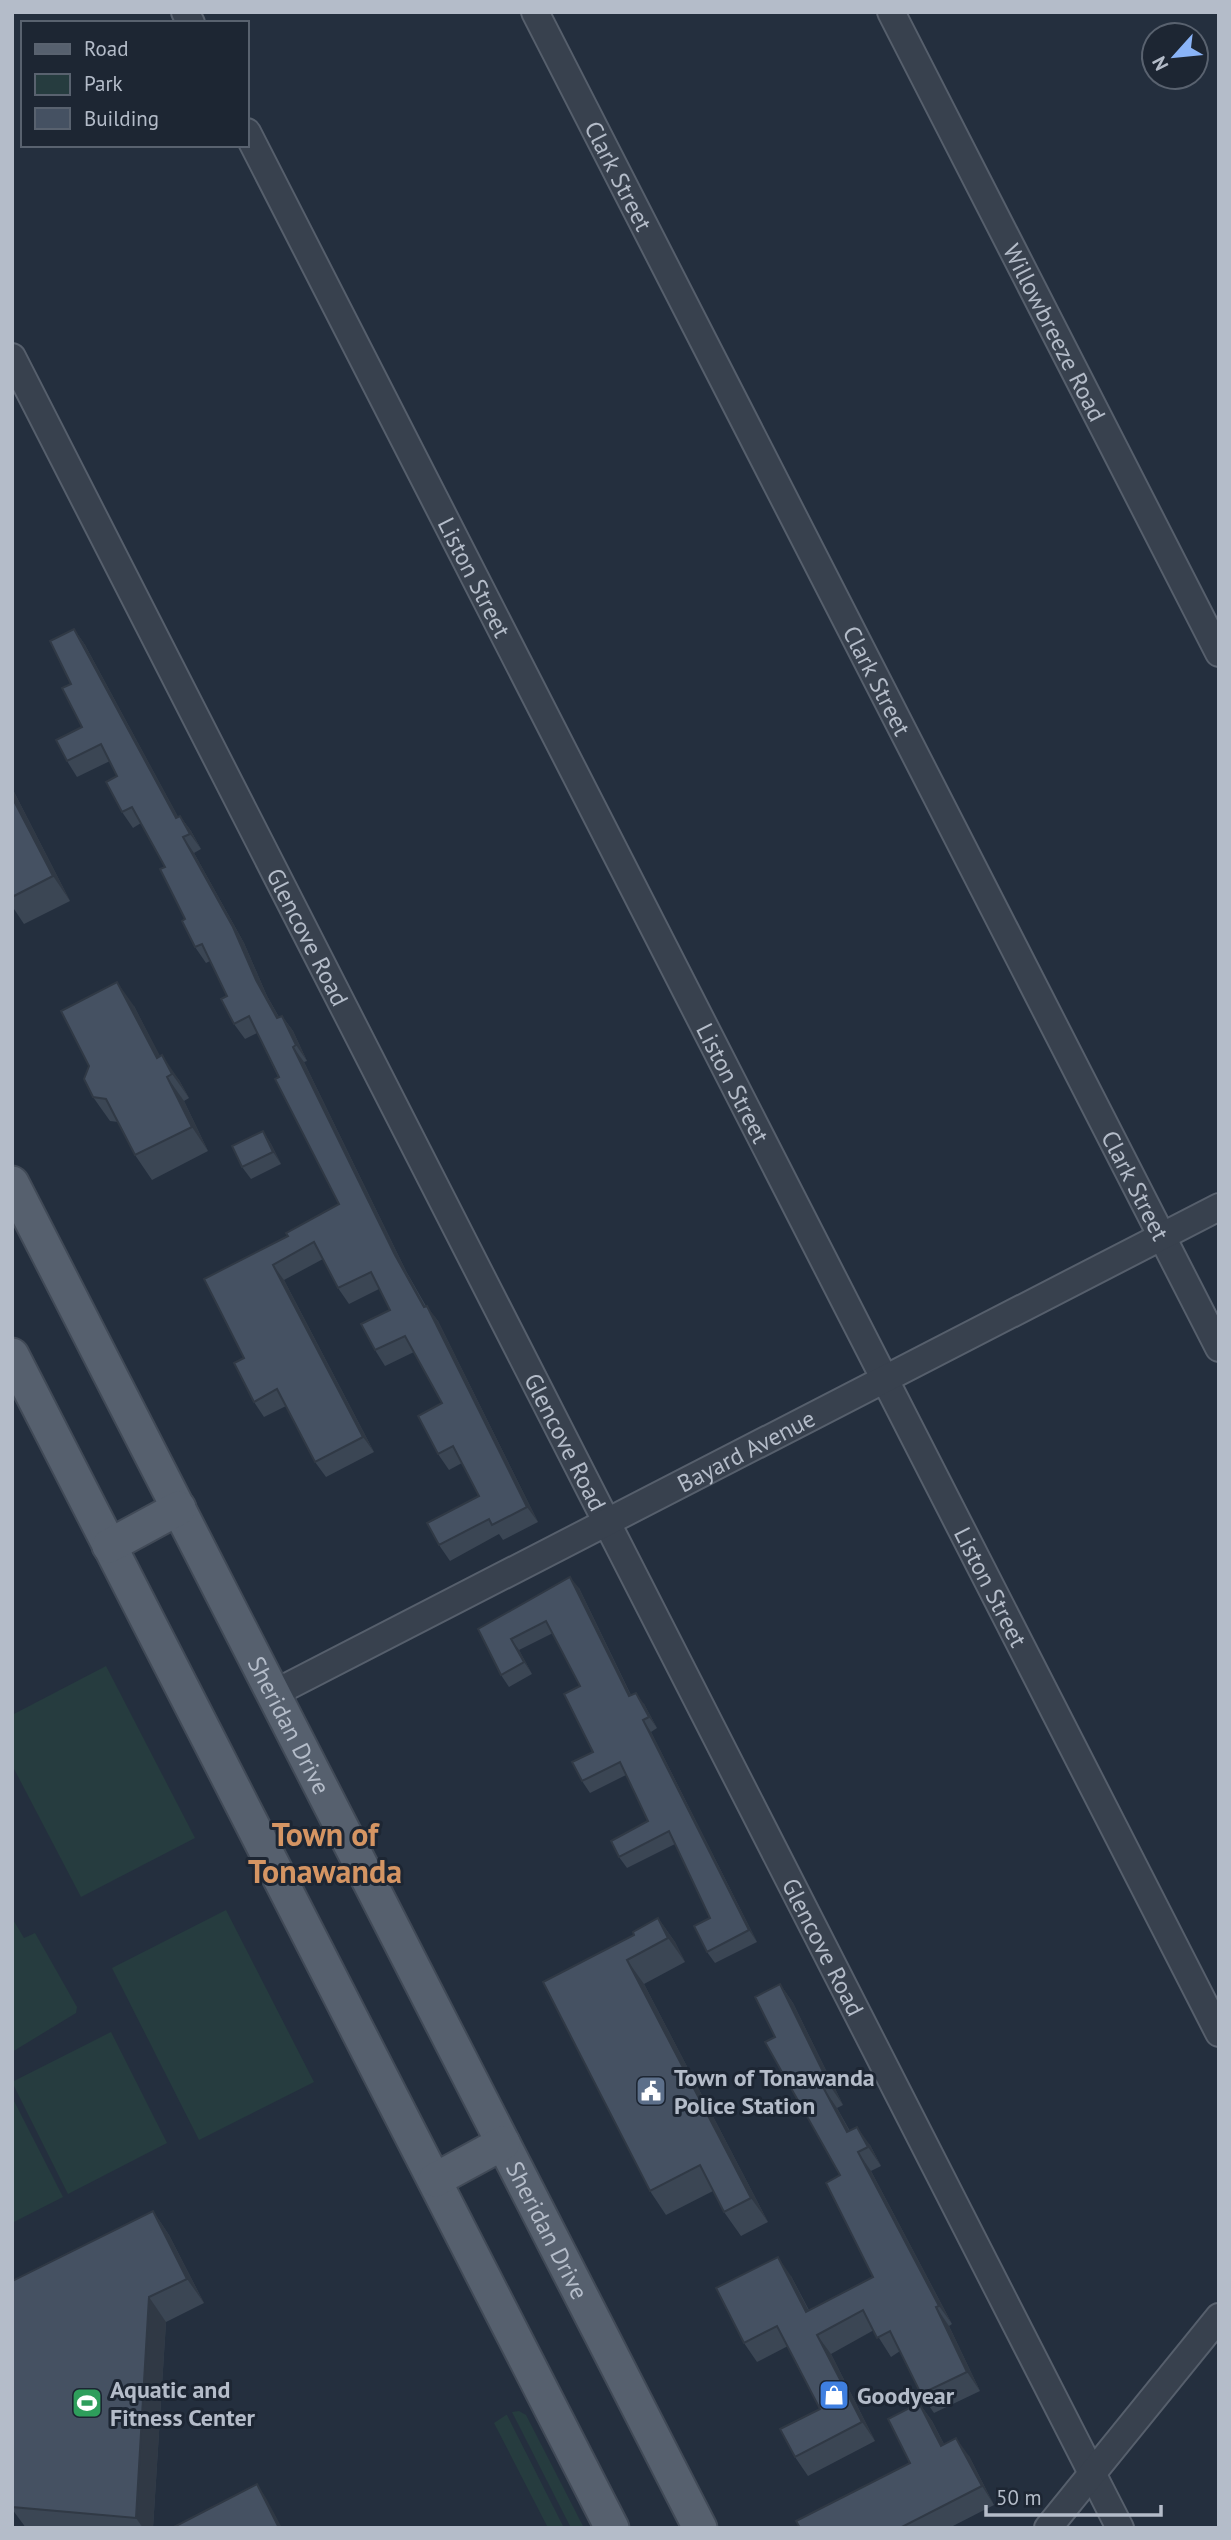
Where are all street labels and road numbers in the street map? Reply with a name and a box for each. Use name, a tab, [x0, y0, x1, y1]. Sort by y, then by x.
street label: Clark Street	[578, 116, 660, 236]
street label: Willowbreeze Road	[997, 238, 1113, 427]
street label: Liston Street	[431, 512, 518, 642]
street label: Clark Street	[836, 620, 918, 741]
street label: Glencove Road	[260, 863, 356, 1011]
street label: Liston Street	[690, 1018, 777, 1148]
street label: Clark Street	[1095, 1125, 1177, 1245]
street label: Glencove Road	[518, 1368, 614, 1516]
street label: Bayard Avenue	[672, 1402, 820, 1499]
street label: Liston Street	[947, 1522, 1034, 1652]
street label: Sheridan Drive	[241, 1651, 338, 1799]
street label: Glencove Road	[775, 1873, 871, 2021]
street label: Sheridan Drive	[499, 2156, 596, 2304]

